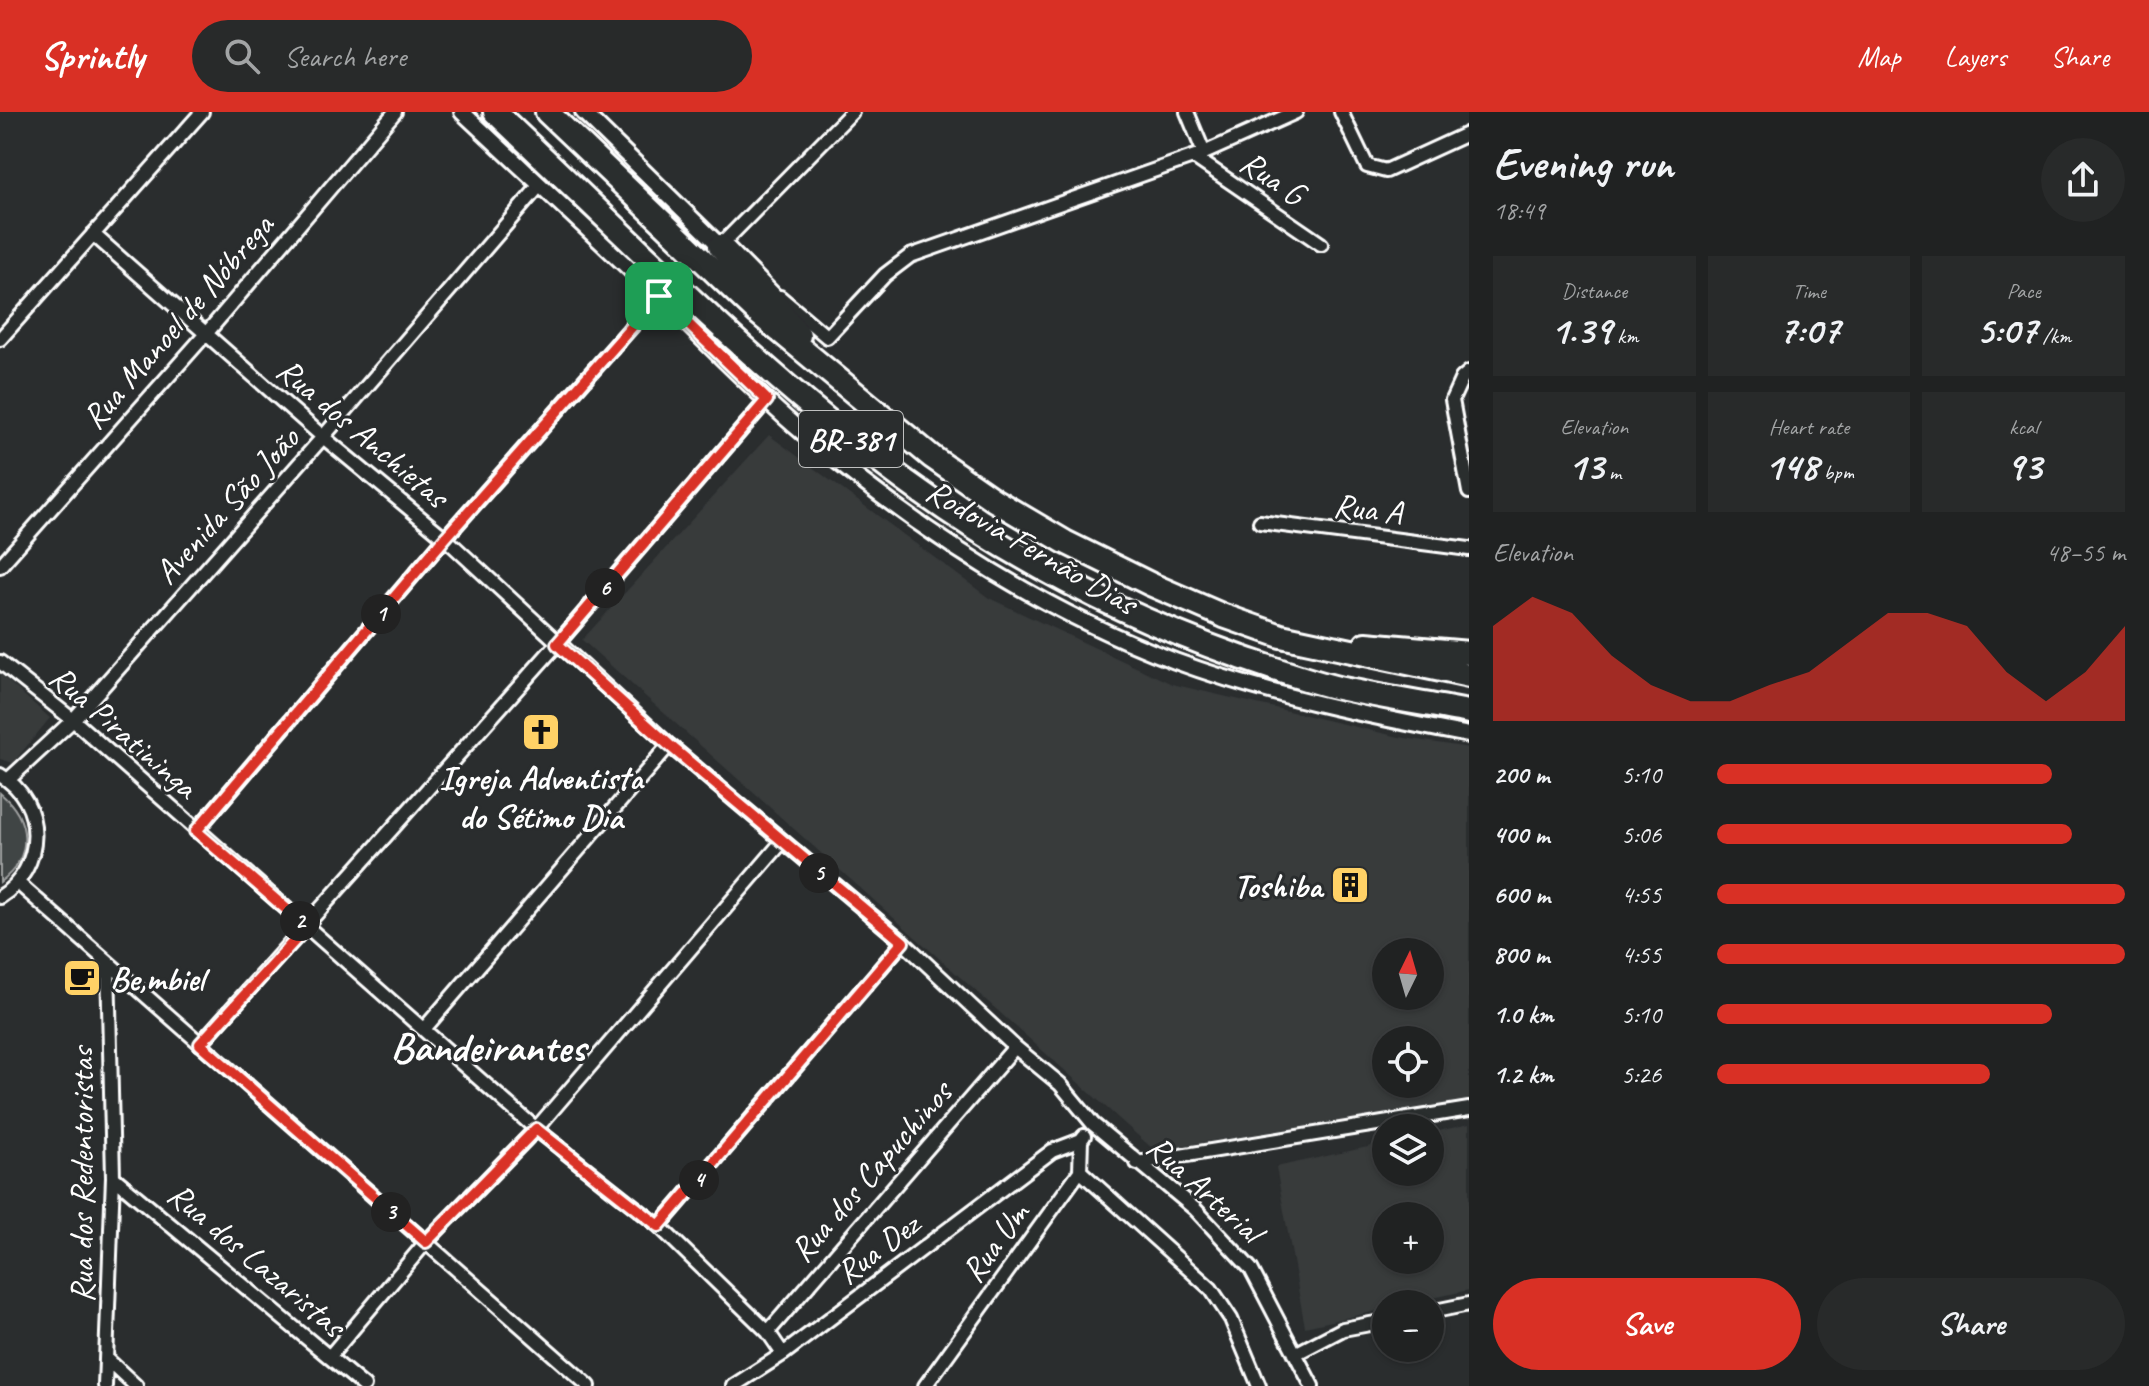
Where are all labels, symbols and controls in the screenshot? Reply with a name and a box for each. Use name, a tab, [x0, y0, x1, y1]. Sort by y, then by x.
search box	[192, 20, 752, 92]
text: Sprintly	[40, 33, 144, 80]
icon: search	[220, 34, 264, 78]
text: Search here	[284, 37, 406, 75]
text: Map	[1858, 39, 1901, 74]
text: Layers	[1945, 39, 2006, 74]
text: Share	[2050, 39, 2109, 74]
text: Evening run	[1493, 136, 1673, 191]
button: share	[2041, 138, 2125, 222]
street label: Rua G	[1232, 140, 1316, 216]
text: 18:49	[1493, 194, 1545, 227]
street label: Rua Manoel de Nóbrega	[72, 203, 284, 438]
pin	[625, 262, 693, 330]
icon: arrive	[637, 274, 681, 318]
text: Distance	[1562, 277, 1627, 305]
text: Time	[1792, 277, 1826, 305]
text: Pace	[2007, 277, 2041, 305]
text: 1.39	[1550, 305, 1612, 355]
text: 7:07	[1778, 305, 1840, 355]
text: 5:07	[1976, 305, 2037, 355]
text: km	[1612, 322, 1638, 350]
text: /km	[2037, 322, 2071, 350]
street label: Rua dos Anchietas	[268, 348, 460, 519]
road number: BR-381	[799, 411, 903, 467]
text: Elevation	[1560, 413, 1628, 441]
text: Heart rate	[1769, 413, 1849, 441]
text: kcal	[2009, 413, 2038, 441]
street label: Avenida São João	[144, 416, 310, 593]
text: 13	[1568, 441, 1604, 491]
text: 148	[1764, 441, 1818, 491]
text: 93	[2006, 441, 2041, 491]
text: m	[1604, 458, 1621, 486]
text: bpm	[1818, 458, 1854, 486]
street label: Rodovia Fernão Dias	[919, 469, 1148, 626]
street label: Rua A	[1331, 483, 1407, 534]
text: Elevation	[1493, 536, 1573, 569]
text: 48–55 m	[2046, 536, 2125, 569]
pin: 6	[585, 568, 625, 608]
text: 6	[600, 574, 610, 602]
pin: 1	[361, 594, 401, 634]
text: 1	[376, 600, 386, 628]
street label: Rua Piratininga	[41, 655, 208, 809]
church icon: Igreja Adventista do Sétimo Dia	[520, 711, 562, 753]
place label: Igreja Adventista do Sétimo Dia	[439, 756, 646, 838]
text: 200 m	[1493, 758, 1549, 791]
text: 5:10	[1621, 758, 1661, 791]
text: 400 m	[1493, 818, 1549, 851]
text: 5:06	[1621, 818, 1661, 851]
pin: 5	[799, 853, 839, 893]
text: 5	[814, 859, 824, 887]
place label: Toshiba	[1234, 864, 1325, 907]
building icon: Toshiba	[1329, 864, 1371, 906]
text: 600 m	[1493, 878, 1550, 911]
text: 4:55	[1621, 878, 1661, 911]
pin: 2	[280, 901, 320, 941]
text: 2	[295, 907, 305, 935]
north arrow	[1372, 938, 1444, 1010]
map controls	[1372, 938, 1444, 1362]
text: 800 m	[1493, 938, 1549, 971]
text: 4:55	[1621, 938, 1661, 971]
cafe icon: Be,mbiel	[61, 957, 103, 999]
place label: Be,mbiel	[110, 957, 210, 1000]
text: 1.0 km	[1493, 998, 1553, 1031]
text: 5:10	[1621, 998, 1661, 1031]
district label: Bandeirantes	[391, 1021, 590, 1074]
button: locate	[1372, 1026, 1444, 1098]
street label: Rua dos Redentoristas	[60, 1044, 103, 1303]
text: 1.2 km	[1493, 1058, 1553, 1091]
text: 5:26	[1621, 1058, 1661, 1091]
street label: Rua dos Capuchinos	[780, 1069, 963, 1271]
button: layers	[1372, 1114, 1444, 1186]
street label: Rua Arterial	[1138, 1125, 1276, 1256]
pin: 4	[679, 1160, 719, 1200]
text: 4	[694, 1166, 704, 1194]
street label: Rua dos Lazaristas	[159, 1173, 357, 1348]
pin: 3	[371, 1192, 411, 1232]
street label: Rua Um	[951, 1192, 1039, 1291]
text: 3	[386, 1198, 396, 1226]
street label: Rua Dez	[827, 1201, 930, 1294]
button: +	[1372, 1202, 1444, 1274]
button: Save	[1493, 1278, 1801, 1370]
button: Share	[1817, 1278, 2125, 1370]
button: −	[1372, 1290, 1444, 1362]

